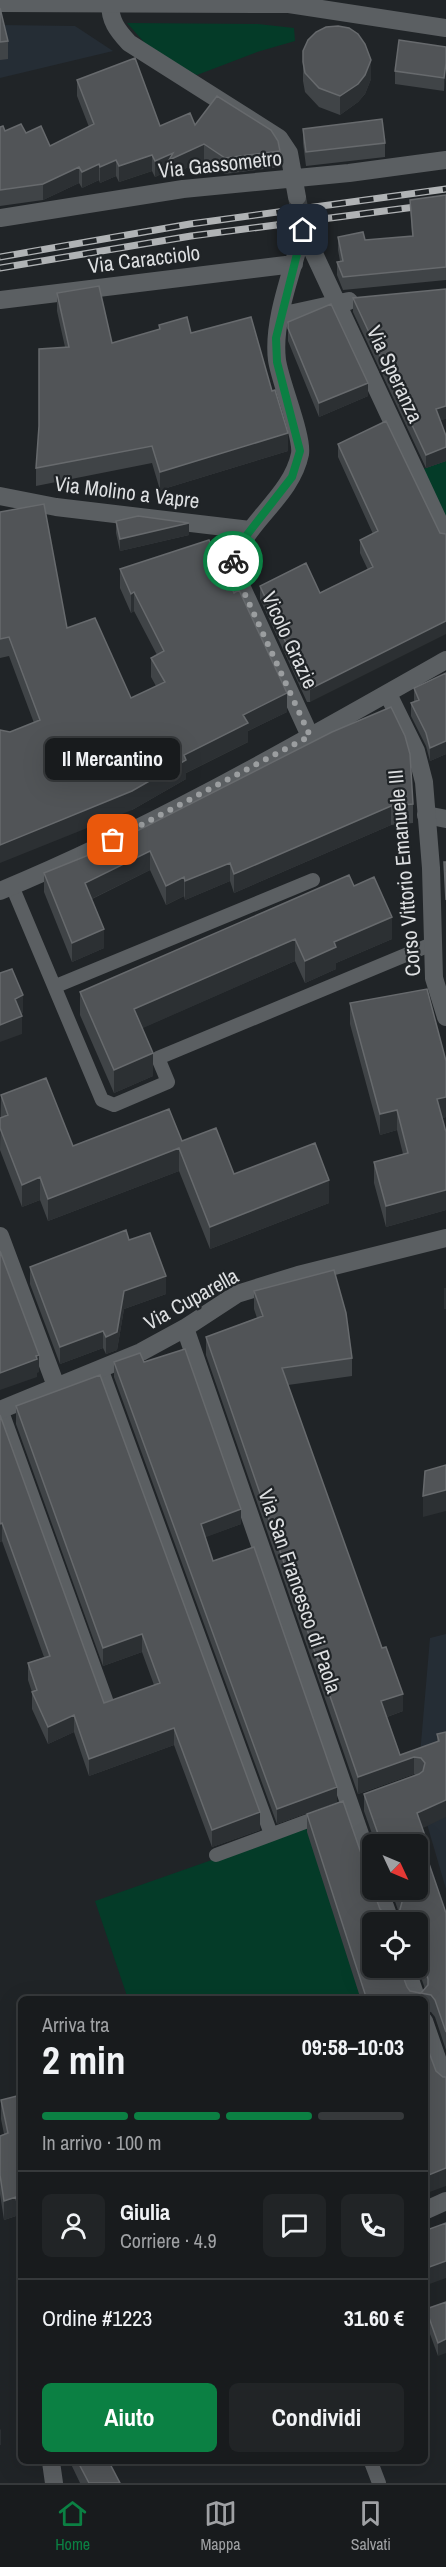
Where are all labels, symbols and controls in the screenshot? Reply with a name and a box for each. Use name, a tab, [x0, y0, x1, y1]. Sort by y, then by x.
street label: Via Gassometro	[157, 143, 283, 185]
pin	[277, 204, 328, 255]
icon: home	[286, 213, 319, 246]
street label: Via Caracciolo	[86, 238, 202, 280]
street label: Via Speranza	[360, 321, 430, 428]
street label: Via Molino a Vapre	[53, 469, 201, 515]
courier	[203, 531, 263, 591]
icon: bike	[217, 545, 250, 578]
street label: Vicolo Grazie	[255, 587, 325, 693]
callout: Il Mercantino	[45, 738, 180, 780]
text: Il Mercantino	[62, 745, 163, 772]
street label: Corso Vittorio Emanuele III	[381, 768, 427, 978]
pin	[87, 814, 138, 865]
icon: bag	[96, 823, 129, 856]
street label: Via Cuparella	[138, 1261, 244, 1337]
street label: Via San Francesco di Paola	[251, 1485, 349, 1697]
north arrow	[362, 1834, 428, 1900]
map controls	[362, 1834, 428, 1978]
button: locate	[362, 1912, 428, 1978]
text: Arriva tra	[42, 2011, 109, 2038]
text: 09:58–10:03	[302, 2032, 404, 2062]
text: 2 min	[42, 2034, 126, 2086]
text: In arrivo · 100 m	[42, 2129, 161, 2156]
button: person	[42, 2194, 105, 2257]
button: chat	[263, 2194, 326, 2257]
button: phone	[341, 2194, 404, 2257]
text: Giulia	[120, 2197, 170, 2227]
text: Corriere · 4.9	[120, 2227, 217, 2254]
text: Ordine #1223	[42, 2303, 152, 2333]
text: 31.60 €	[344, 2303, 404, 2333]
button: Aiuto	[42, 2383, 217, 2452]
button: Condividi	[229, 2383, 404, 2452]
tab: Home	[55, 2497, 90, 2555]
tab: Mappa	[200, 2497, 241, 2555]
tab: Salvati	[351, 2497, 391, 2555]

